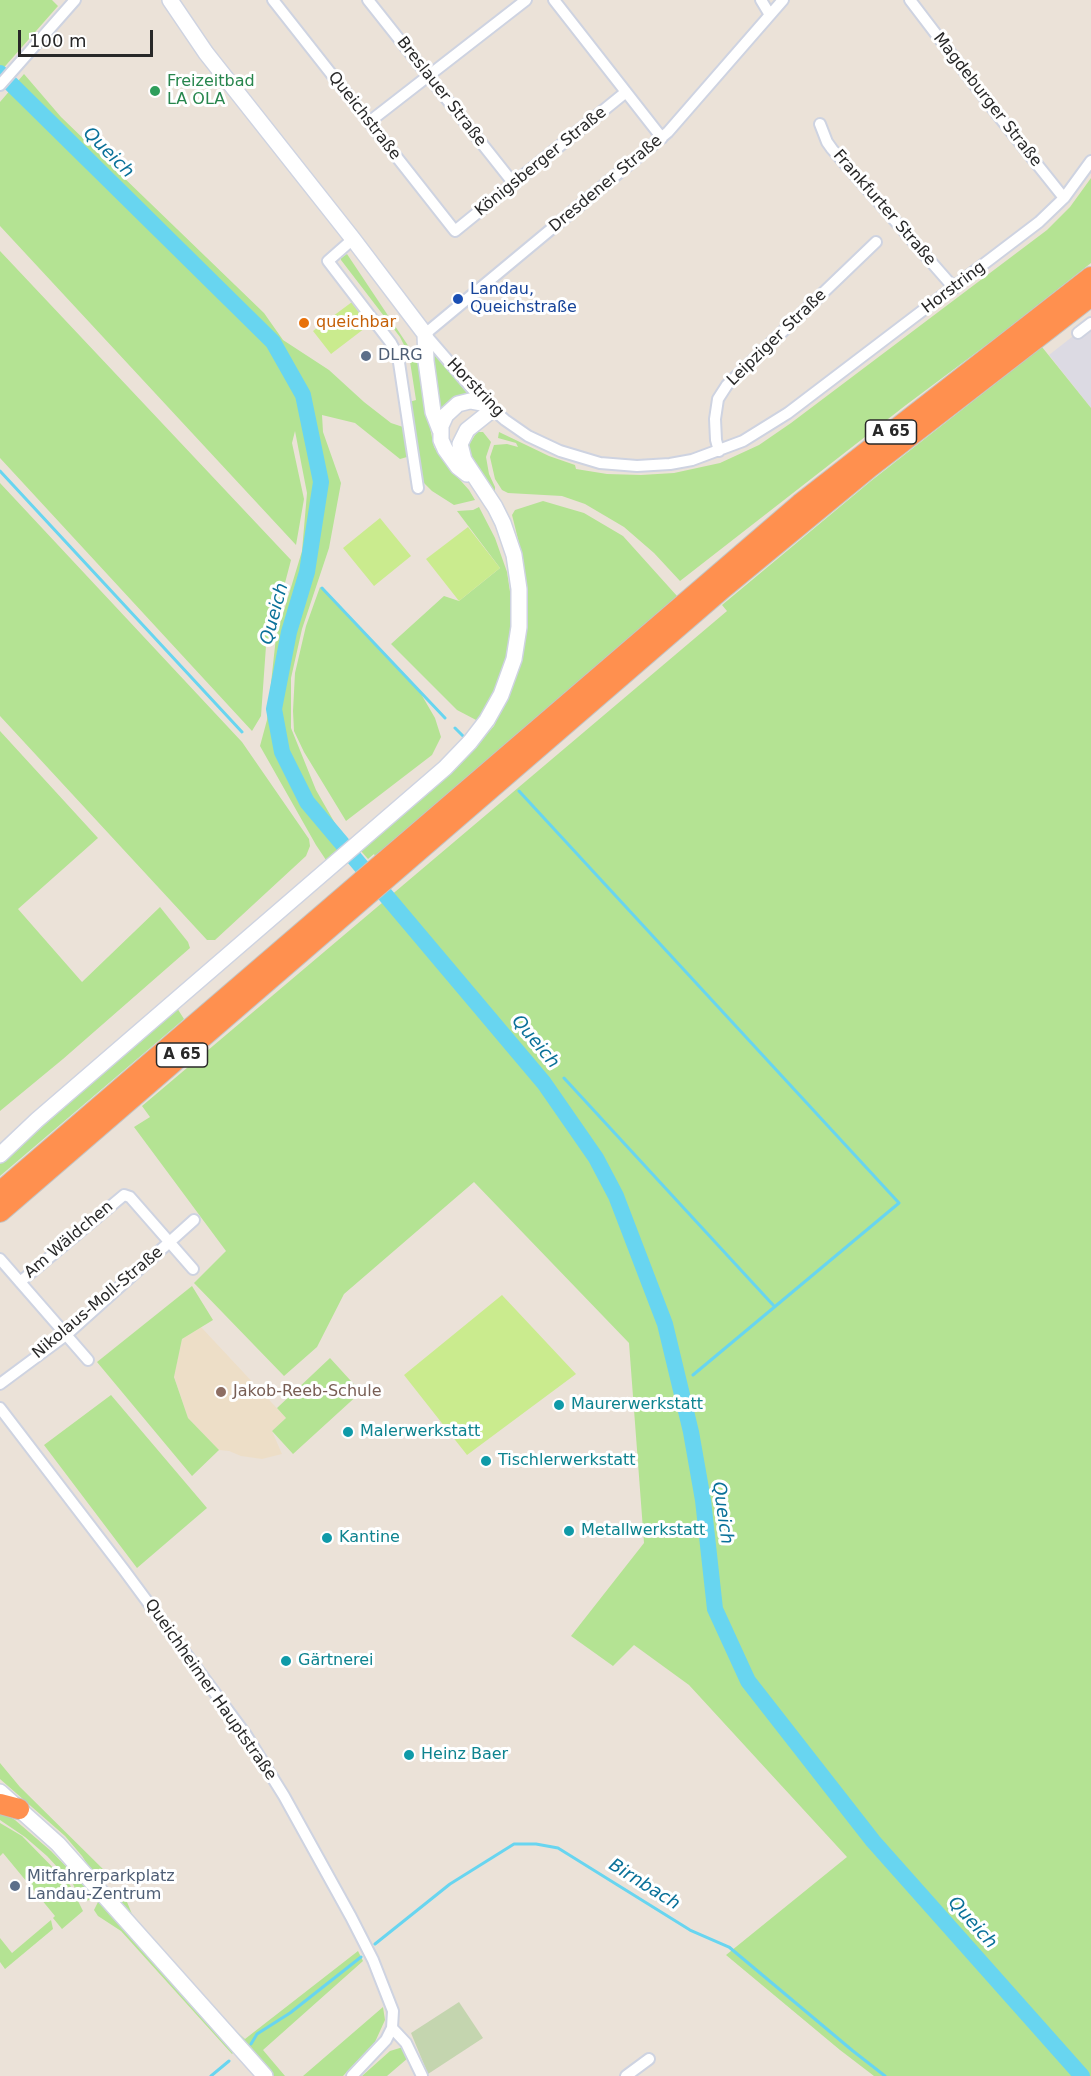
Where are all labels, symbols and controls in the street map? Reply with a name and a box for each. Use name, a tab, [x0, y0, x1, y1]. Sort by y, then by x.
scale bar	[21, 18, 156, 56]
street label: Magdeburger Straße	[929, 29, 1045, 171]
text: 100 m	[29, 30, 87, 51]
street label: Breslauer Straße	[392, 33, 490, 151]
street label: Queichstraße	[324, 68, 404, 164]
place label: Freizeitbad LA OLA	[167, 72, 255, 110]
marker: Freizeitbad LA OLA	[148, 84, 162, 98]
street label: Königsberger Straße	[472, 103, 610, 221]
water label: Queich	[78, 123, 138, 183]
street label: Dresdener Straße	[546, 131, 666, 237]
street label: Frankfurter Straße	[829, 146, 939, 270]
street label: Horstring	[919, 258, 989, 318]
place label: Landau, Queichstraße	[470, 280, 577, 318]
street label: Leipziger Straße	[723, 286, 831, 390]
marker: Landau, Queichstraße	[451, 292, 465, 306]
place label: queichbar	[316, 313, 396, 333]
marker: queichbar	[297, 316, 311, 330]
place label: DLRG	[378, 346, 423, 366]
marker: DLRG	[359, 349, 373, 363]
street label: Horstring	[442, 355, 508, 421]
road number: A 65	[866, 420, 916, 444]
water label: Queich	[256, 581, 294, 647]
water label: Queich	[506, 1011, 564, 1073]
road number: A 65	[156, 1043, 207, 1067]
street label: Am Wäldchen	[21, 1197, 117, 1283]
street label: Nikolaus-Moll-Straße	[29, 1243, 167, 1363]
place label: Jakob-Reeb-Schule	[233, 1382, 381, 1402]
marker: Jakob-Reeb-Schule	[214, 1385, 228, 1399]
place label: Maurerwerkstatt	[571, 1395, 703, 1415]
marker: Maurerwerkstatt	[552, 1398, 566, 1412]
place label: Malerwerkstatt	[360, 1422, 480, 1442]
marker: Malerwerkstatt	[341, 1425, 355, 1439]
place label: Tischlerwerkstatt	[498, 1451, 636, 1471]
marker: Tischlerwerkstatt	[479, 1454, 493, 1468]
water label: Queich	[707, 1480, 737, 1546]
place label: Metallwerkstatt	[581, 1521, 705, 1541]
marker: Metallwerkstatt	[562, 1524, 576, 1538]
place label: Kantine	[339, 1528, 400, 1548]
marker: Kantine	[320, 1531, 334, 1545]
street label: Queichheimer Hauptstraße	[140, 1596, 280, 1784]
place label: Gärtnerei	[298, 1651, 374, 1671]
marker: Gärtnerei	[279, 1654, 293, 1668]
place label: Heinz Baer	[421, 1745, 508, 1765]
marker: Heinz Baer	[402, 1748, 416, 1762]
water label: Birnbach	[604, 1855, 684, 1915]
place label: Mitfahrerparkplatz Landau-Zentrum	[27, 1867, 175, 1905]
marker: Mitfahrerparkplatz Landau-Zentrum	[8, 1879, 22, 1893]
water label: Queich	[943, 1892, 1001, 1954]

